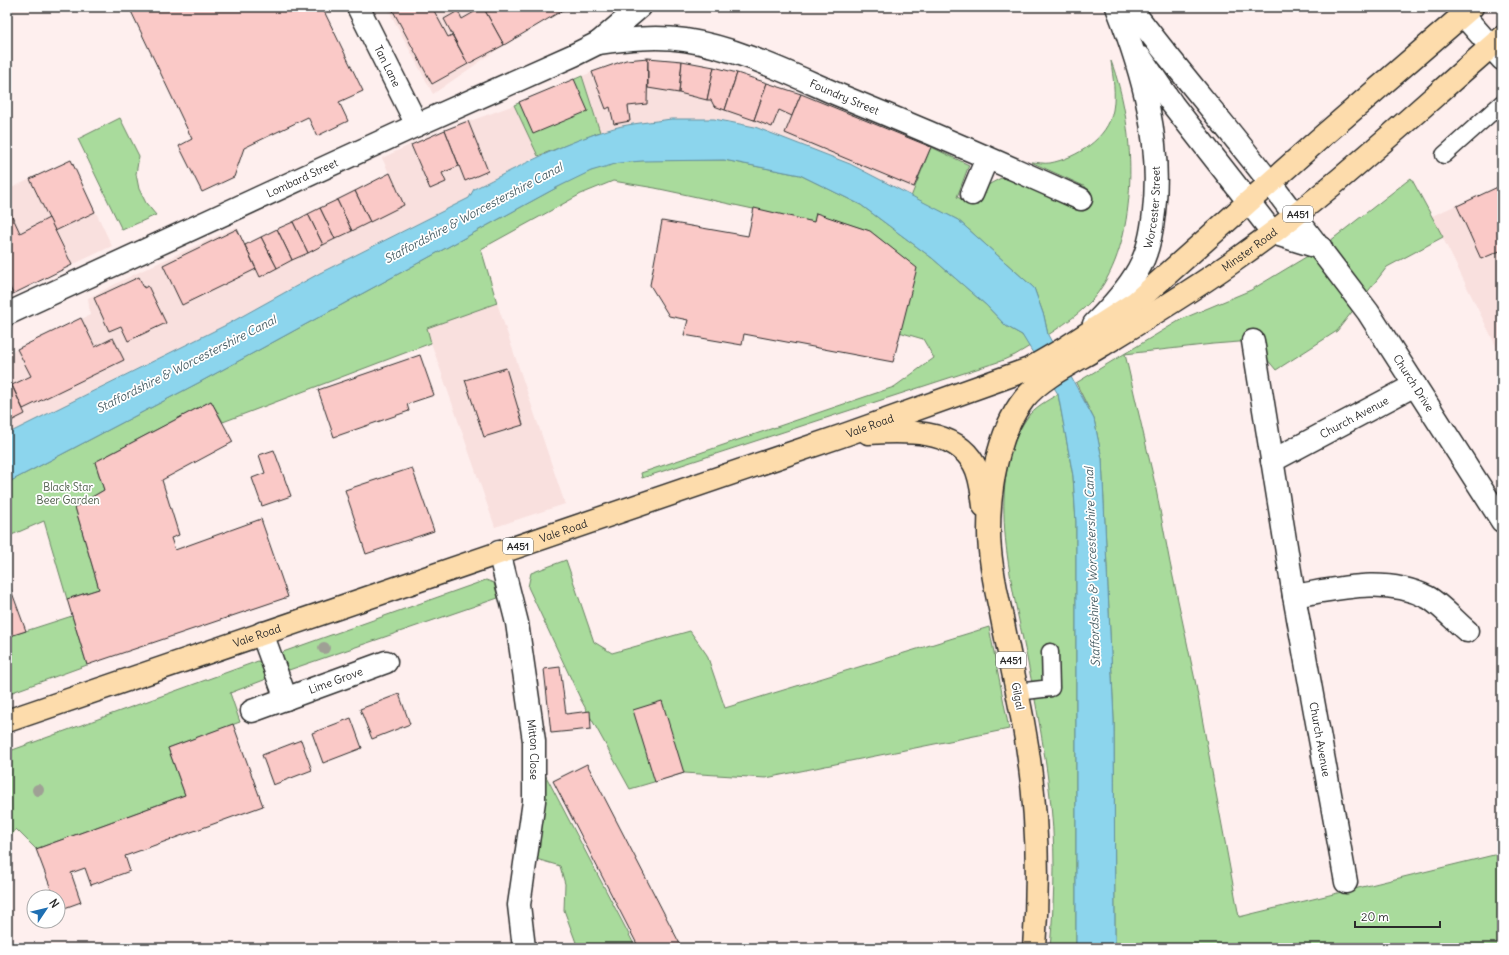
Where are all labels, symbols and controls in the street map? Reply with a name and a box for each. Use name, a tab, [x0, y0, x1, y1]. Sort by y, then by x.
street label: Tan Lane	[371, 43, 404, 89]
street label: Foundry Street	[808, 76, 881, 118]
street label: Lombard Street	[264, 155, 340, 200]
water label: Staffordshire & Worcestershire Canal	[381, 158, 567, 267]
street label: Worcester Street	[1141, 166, 1163, 250]
road number: A451	[1283, 206, 1313, 222]
street label: Minster Road	[1219, 224, 1280, 274]
water label: Staffordshire & Worcestershire Canal	[94, 311, 280, 416]
street label: Church Drive	[1390, 352, 1437, 414]
street label: Church Avenue	[1317, 393, 1391, 441]
street label: Vale Road	[844, 411, 896, 441]
water label: Staffordshire & Worcestershire Canal	[1081, 465, 1103, 667]
park label: Black Star Beer Garden	[36, 480, 100, 507]
street label: Vale Road	[538, 516, 590, 546]
road number: A451	[503, 538, 533, 554]
street label: Vale Road	[231, 621, 283, 650]
road number: A451	[996, 652, 1026, 668]
street label: Lime Grove	[307, 664, 365, 697]
street label: Gilgal	[1008, 681, 1028, 711]
street label: Church Avenue	[1306, 701, 1334, 778]
street label: Mitton Close	[524, 718, 541, 780]
north arrow	[26, 889, 66, 929]
text: N	[46, 896, 62, 910]
scale bar	[1355, 903, 1440, 929]
text: 20 m	[1361, 909, 1389, 924]

